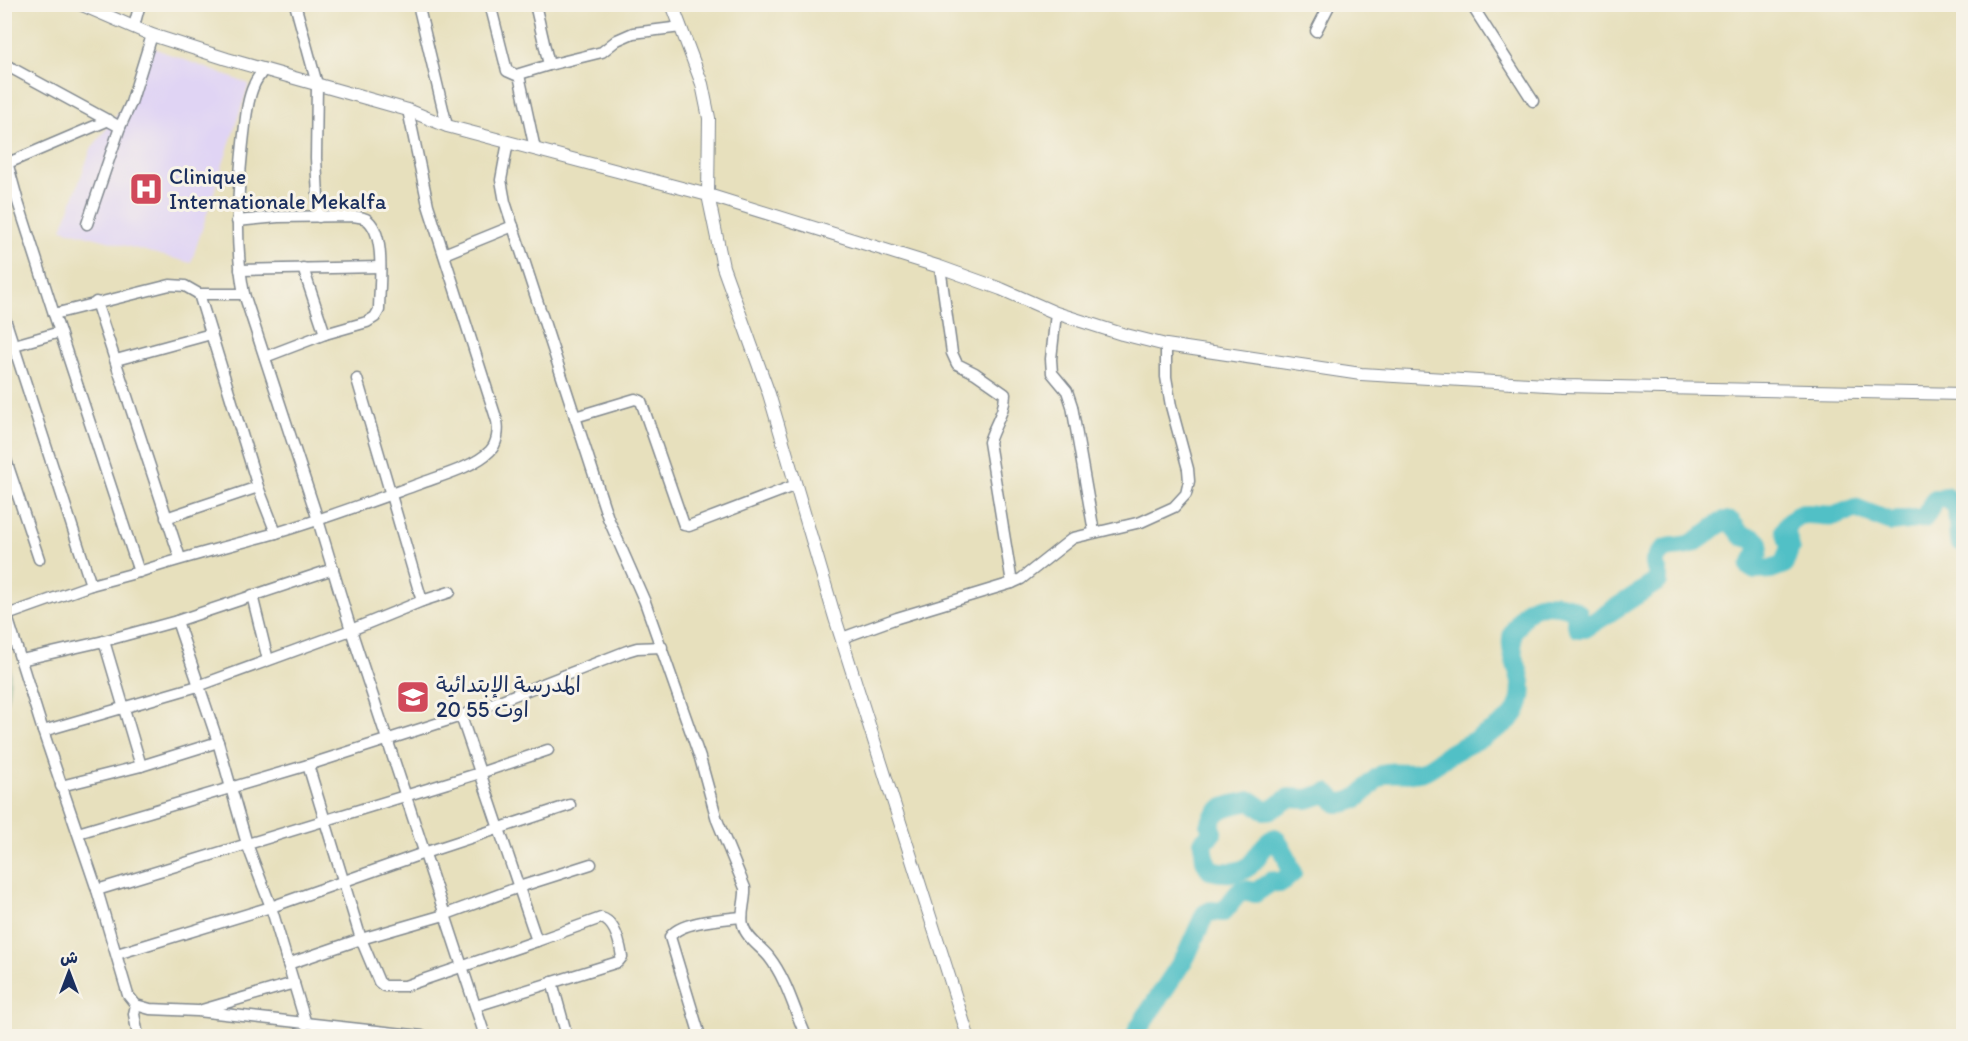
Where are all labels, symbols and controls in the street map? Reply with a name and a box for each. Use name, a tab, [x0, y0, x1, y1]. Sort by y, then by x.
place label: Clinique Internationale Mekalfa	[169, 163, 387, 215]
hospital icon: Clinique Internationale Mekalfa	[128, 171, 164, 207]
place label: المدرسة الإبتدائية 20 اوت 55	[436, 671, 581, 723]
school or university icon: المدرسة الإبتدائية 20 اوت 55	[395, 679, 431, 715]
north arrow	[39, 942, 99, 1002]
text: ش	[60, 948, 78, 967]

